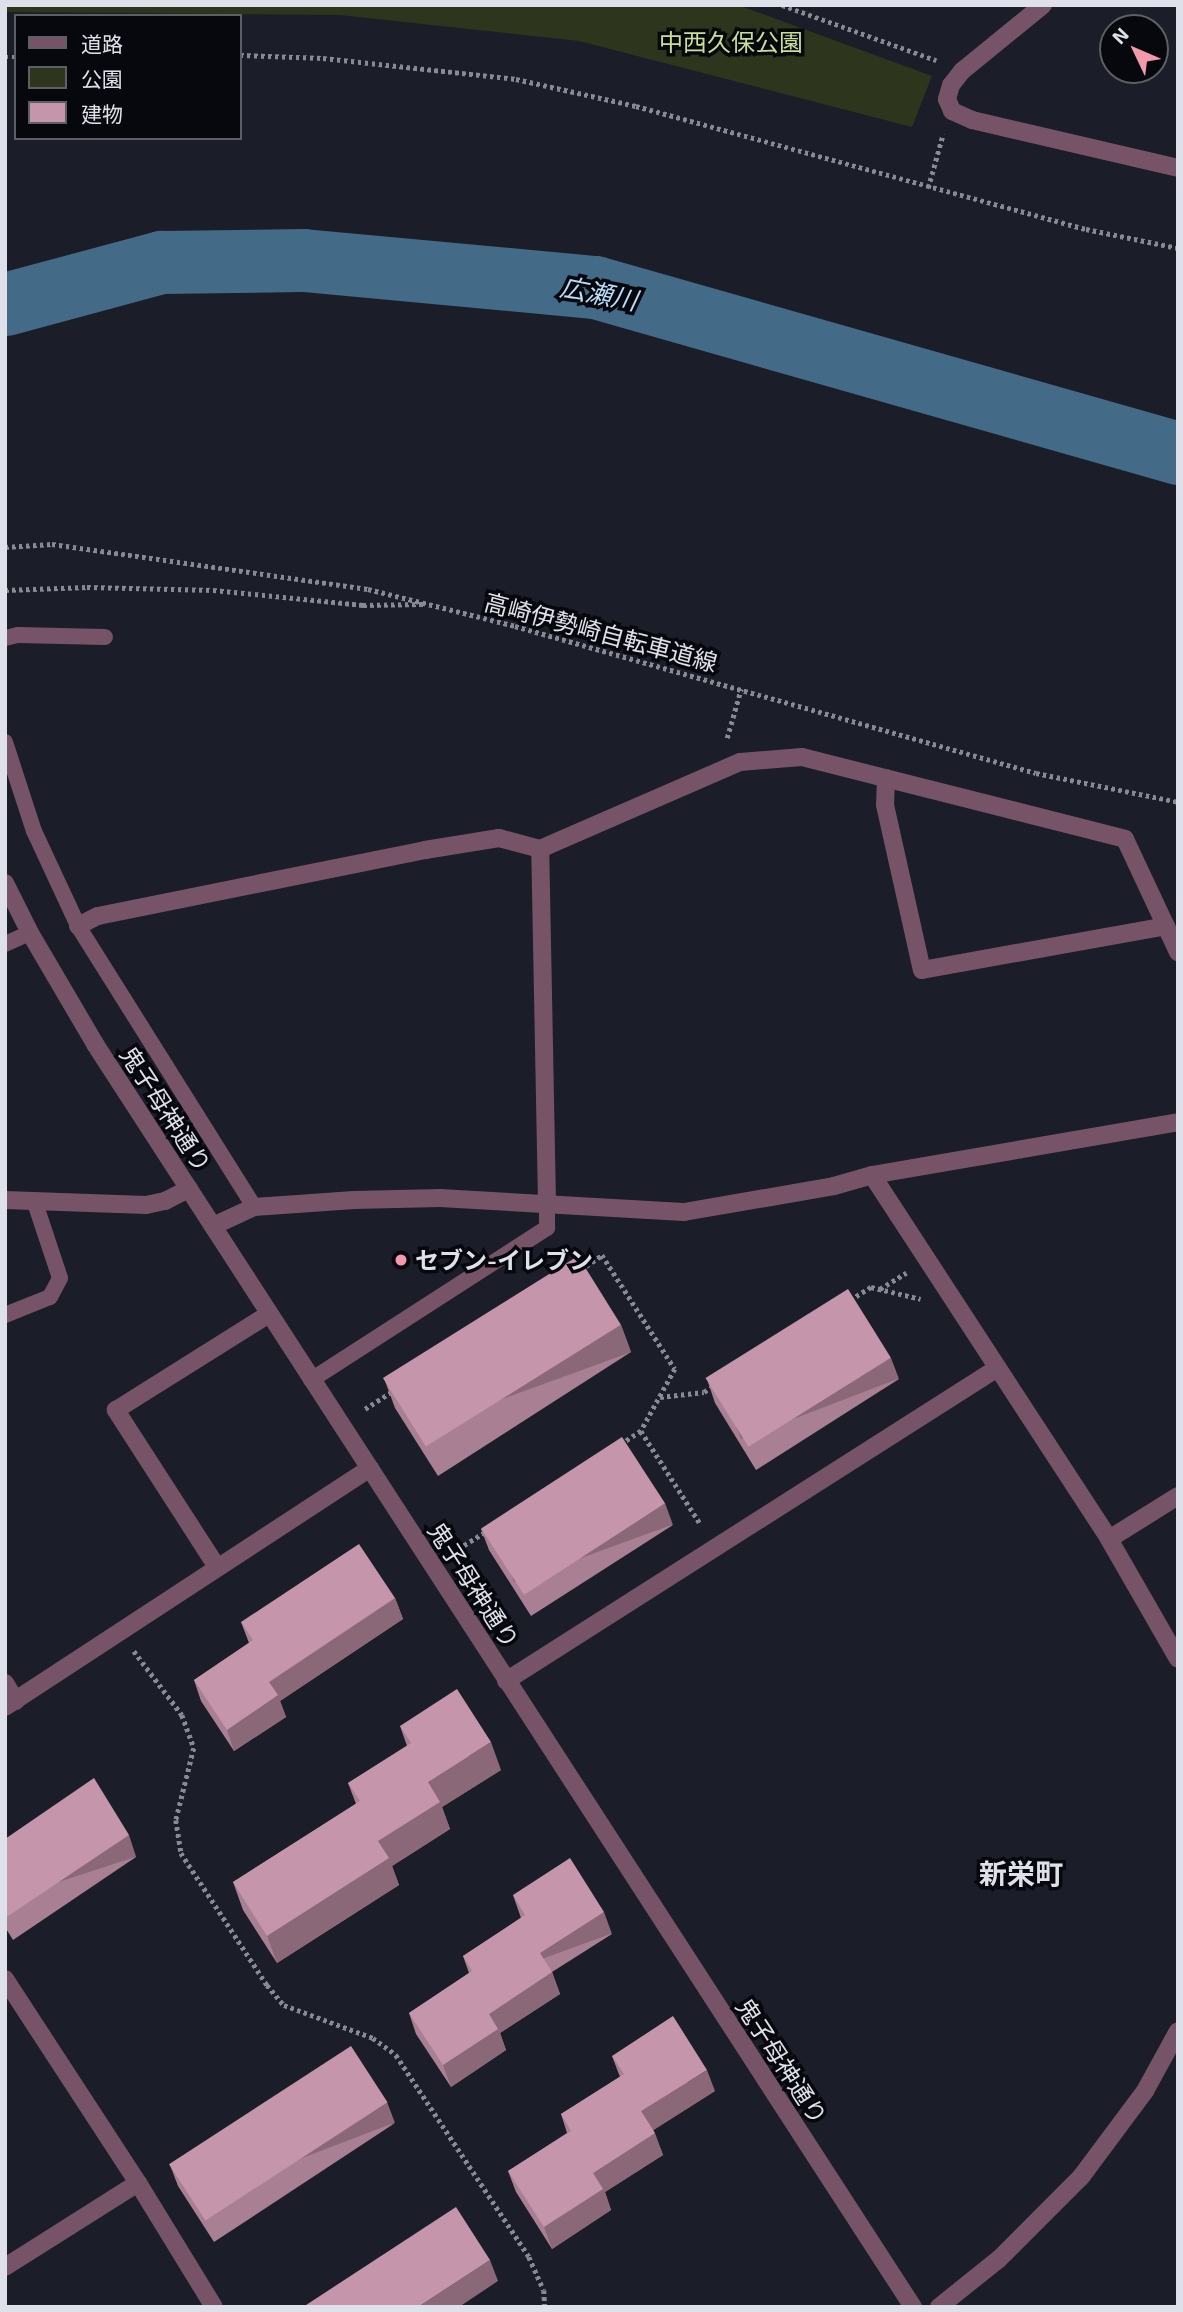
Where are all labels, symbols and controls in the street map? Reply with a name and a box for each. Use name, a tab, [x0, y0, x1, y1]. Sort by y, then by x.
legend	[14, 14, 242, 140]
north arrow	[1099, 14, 1169, 84]
text: N	[1107, 23, 1133, 48]
park label: 中西久保公園	[659, 28, 803, 56]
text: 道路	[81, 31, 123, 56]
text: 公園	[81, 66, 123, 91]
text: 建物	[81, 101, 123, 126]
water label: 広瀬川	[558, 270, 640, 316]
street label: 高崎伊勢崎自転車道線	[481, 587, 721, 677]
street label: 鬼子母神通り	[115, 1041, 217, 1177]
place label: セブン-イレブン	[415, 1246, 593, 1274]
marker: セブン-イレブン	[393, 1252, 409, 1268]
street label: 鬼子母神通り	[423, 1517, 525, 1653]
district label: 新栄町	[979, 1856, 1063, 1890]
street label: 鬼子母神通り	[731, 1993, 833, 2129]

